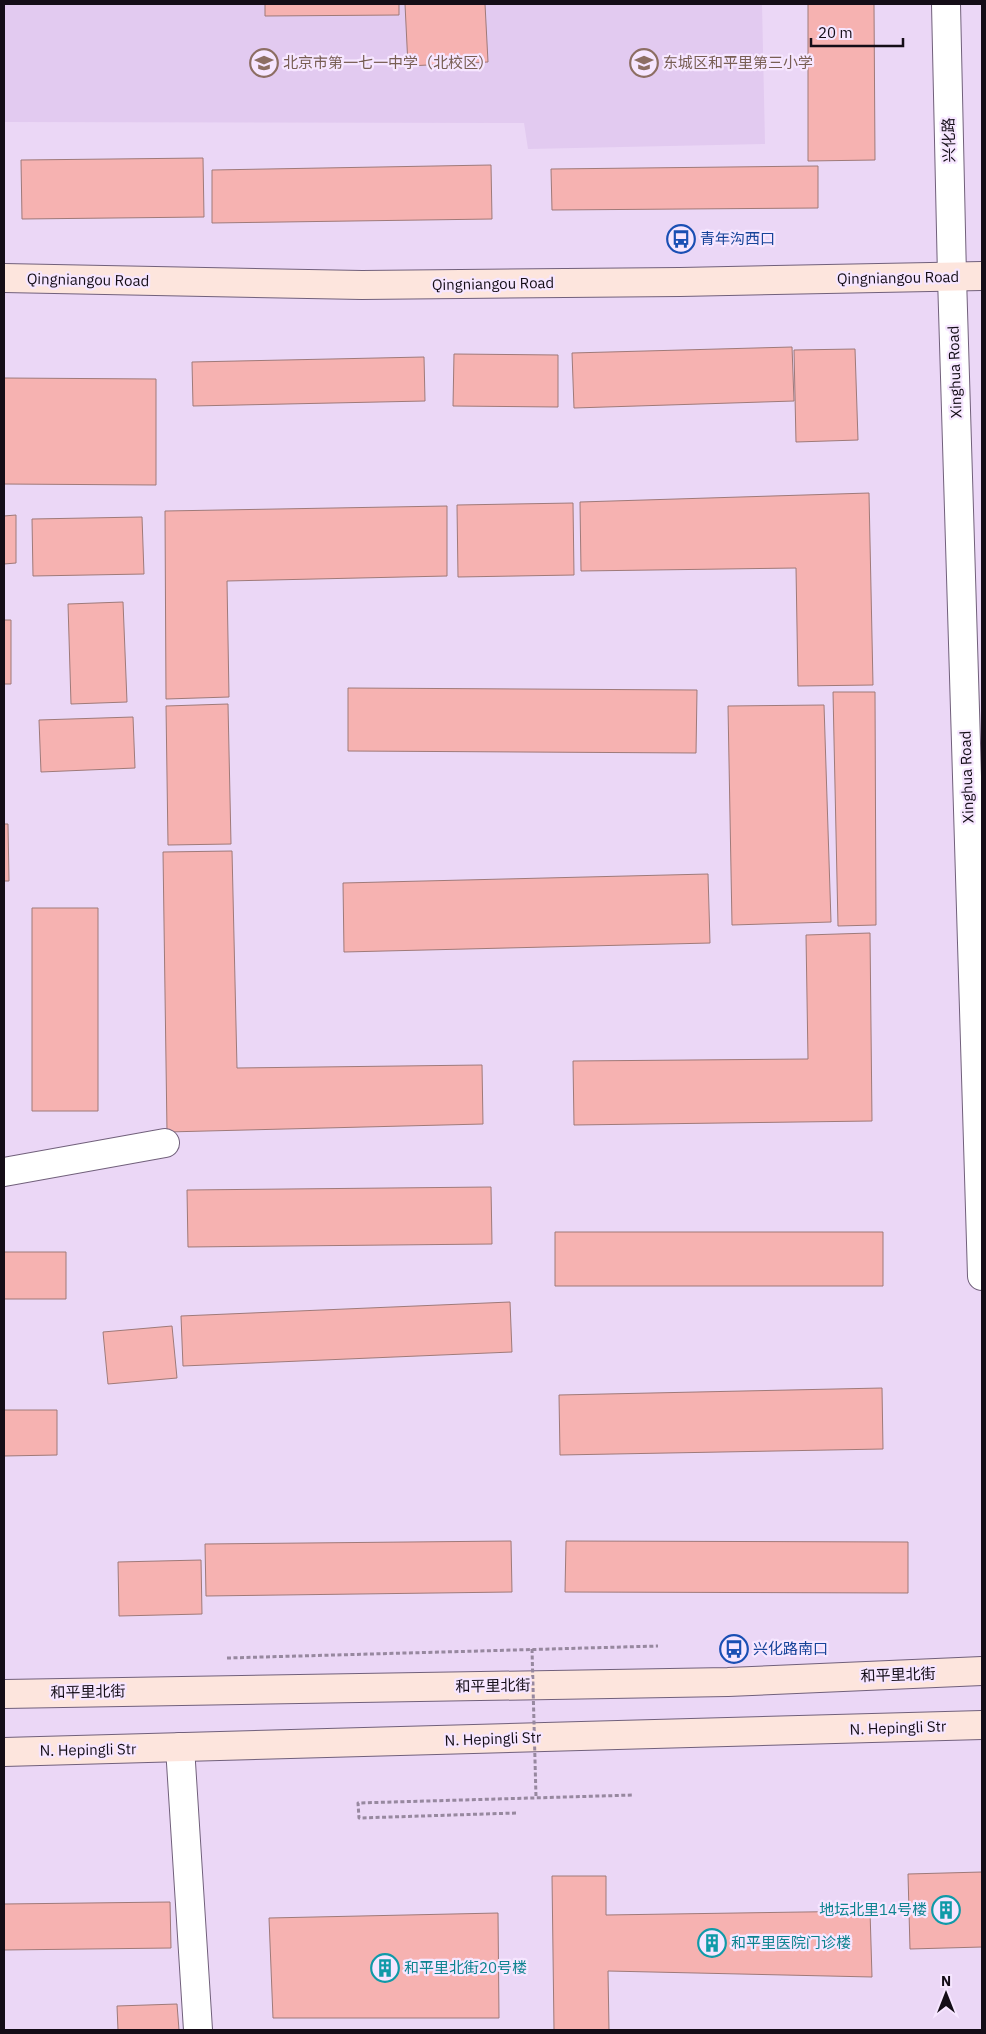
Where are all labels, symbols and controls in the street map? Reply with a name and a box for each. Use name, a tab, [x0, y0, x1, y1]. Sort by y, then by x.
scale bar	[811, 15, 904, 47]
text: 20 m	[818, 23, 853, 42]
school or university icon: 北京市第一七一中学（北校区）	[249, 48, 279, 78]
school or university icon: 东城区和平里第三小学	[629, 48, 659, 78]
place label: 北京市第一七一中学（北校区）	[283, 53, 493, 72]
place label: 东城区和平里第三小学	[663, 53, 813, 72]
street label: 兴化路	[939, 117, 958, 163]
bus stop icon: 青年沟西口	[666, 224, 696, 254]
place label: 青年沟西口	[700, 229, 775, 248]
street label: Qingniangou Road	[837, 267, 959, 288]
street label: Qingniangou Road	[27, 269, 149, 290]
street label: Qingniangou Road	[432, 273, 554, 294]
street label: Xinghua Road	[943, 325, 966, 419]
street label: Xinghua Road	[955, 730, 978, 824]
bus stop icon: 兴化路南口	[719, 1634, 749, 1664]
place label: 兴化路南口	[753, 1639, 828, 1658]
street label: 和平里北街	[860, 1664, 936, 1685]
street label: 和平里北街	[455, 1675, 531, 1696]
street label: 和平里北街	[50, 1681, 126, 1702]
street label: N. Hepingli Str	[849, 1716, 947, 1739]
street label: N. Hepingli Str	[444, 1727, 542, 1750]
street label: N. Hepingli Str	[39, 1739, 137, 1760]
building icon: 地坛北里14号楼	[931, 1895, 961, 1925]
place label: 地坛北里14号楼	[819, 1900, 927, 1919]
building icon: 和平里医院门诊楼	[697, 1928, 727, 1958]
place label: 和平里医院门诊楼	[731, 1933, 851, 1952]
building icon: 和平里北街20号楼	[370, 1953, 400, 1983]
place label: 和平里北街20号楼	[404, 1958, 527, 1977]
north arrow	[921, 1969, 971, 2019]
text: N	[941, 1972, 951, 1990]

